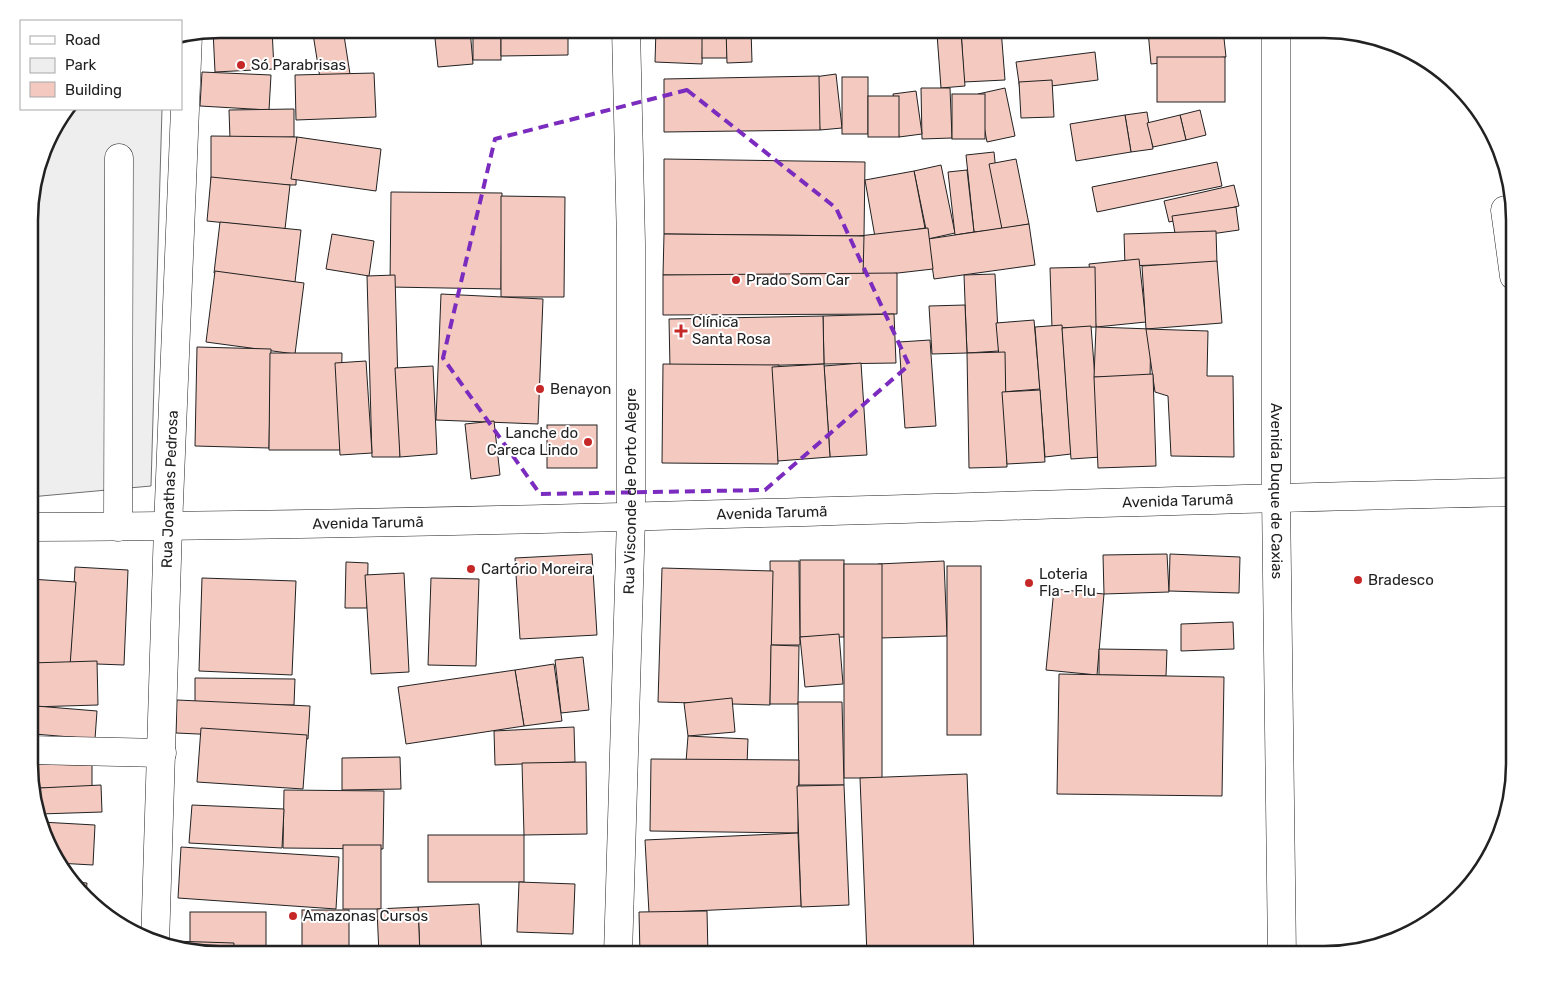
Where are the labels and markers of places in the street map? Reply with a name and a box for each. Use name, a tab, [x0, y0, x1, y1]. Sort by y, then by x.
place label: Só Parabrisas	[251, 56, 346, 74]
marker: Só Parabrisas	[235, 59, 247, 71]
place label: Prado Som Car	[746, 271, 850, 289]
marker: Prado Som Car	[730, 274, 742, 286]
place label: Clínica Santa Rosa	[692, 313, 771, 348]
marker: Clínica Santa Rosa	[674, 324, 688, 338]
place label: Benayon	[550, 380, 611, 398]
marker: Benayon	[534, 383, 546, 395]
place label: Lanche do Careca Lindo	[487, 424, 578, 459]
marker: Lanche do Careca Lindo	[582, 436, 594, 448]
place label: Cartório Moreira	[481, 560, 593, 578]
marker: Cartório Moreira	[465, 563, 477, 575]
place label: Loteria Fla - Flu	[1039, 565, 1096, 600]
place label: Bradesco	[1368, 571, 1434, 589]
marker: Bradesco	[1352, 574, 1364, 586]
marker: Loteria Fla - Flu	[1023, 577, 1035, 589]
place label: Amazonas Cursos	[303, 907, 428, 925]
marker: Amazonas Cursos	[287, 910, 299, 922]

